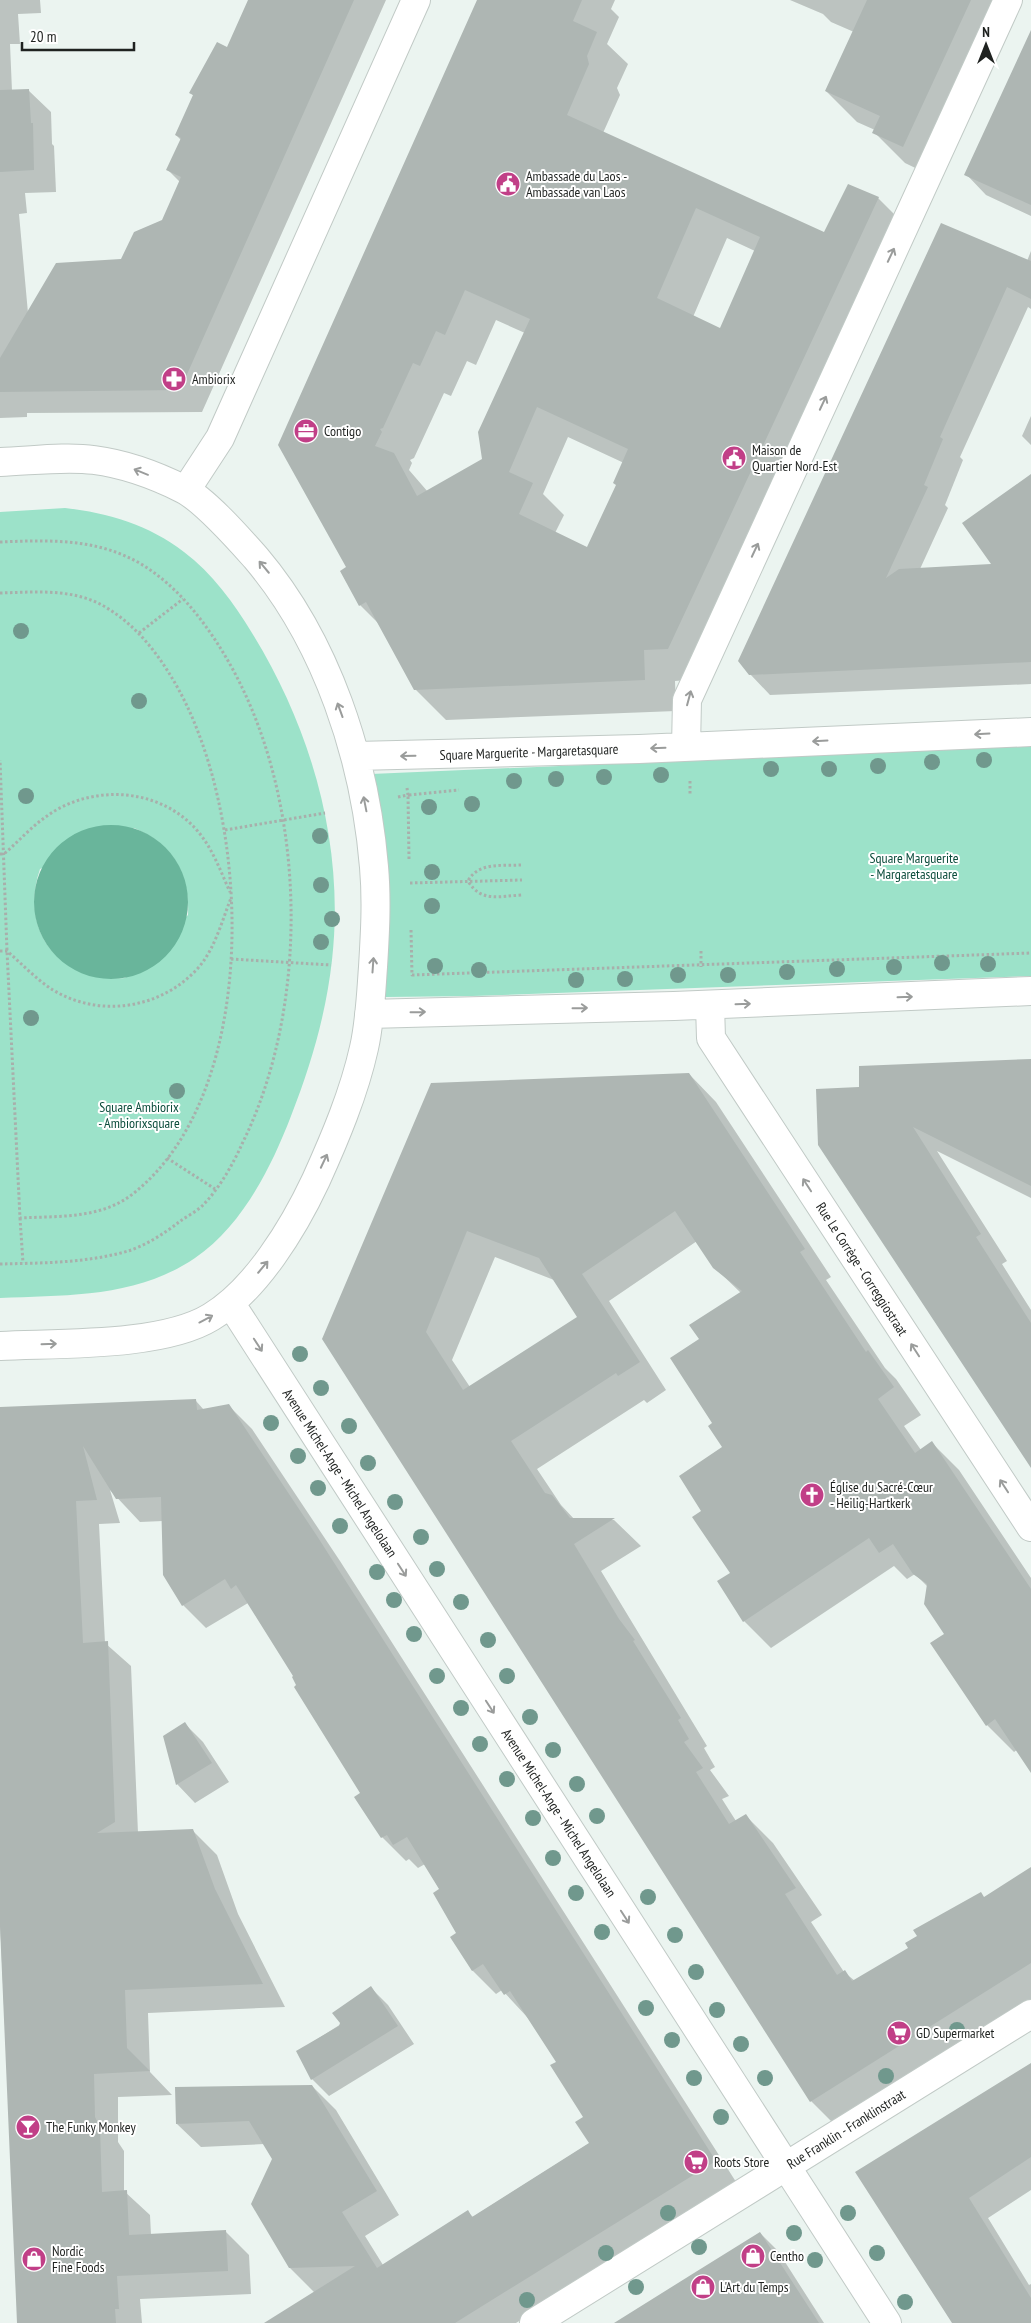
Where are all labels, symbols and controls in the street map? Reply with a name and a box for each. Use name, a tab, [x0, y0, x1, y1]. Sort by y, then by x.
scale bar	[22, 20, 135, 52]
north arrow	[961, 20, 1011, 70]
text: N	[982, 23, 990, 41]
text: 20 m	[30, 27, 56, 46]
place label: Ambassade du Laos - Ambassade van Laos	[526, 167, 627, 201]
public building icon: Ambassade du Laos - Ambassade van Laos	[495, 171, 521, 197]
one-way arrow	[886, 248, 896, 263]
pharmacy icon: Ambiorix	[161, 366, 187, 392]
place label: Ambiorix	[192, 370, 236, 388]
one-way arrow	[819, 396, 828, 411]
office icon: Contigo	[293, 418, 319, 444]
place label: Contigo	[324, 422, 361, 440]
place label: Maison de Quartier Nord-Est	[752, 441, 837, 475]
public building icon: Maison de Quartier Nord-Est	[721, 445, 747, 471]
one-way arrow	[134, 466, 149, 476]
one-way arrow	[751, 543, 761, 558]
one-way arrow	[258, 561, 269, 574]
one-way arrow	[685, 691, 694, 707]
one-way arrow	[335, 703, 344, 718]
one-way arrow	[975, 729, 991, 739]
one-way arrow	[812, 737, 828, 746]
street label: Square Marguerite - Margaretasquare	[439, 740, 619, 764]
one-way arrow	[650, 743, 666, 752]
one-way arrow	[400, 751, 416, 761]
one-way arrow	[360, 796, 369, 812]
park label: Square Marguerite - Margaretasquare	[870, 849, 959, 883]
one-way arrow	[368, 957, 377, 973]
one-way arrow	[897, 992, 913, 1001]
one-way arrow	[734, 999, 750, 1008]
one-way arrow	[572, 1004, 588, 1013]
one-way arrow	[410, 1008, 426, 1017]
park label: Square Ambiorix - Ambiorixsquare	[98, 1098, 180, 1132]
one-way arrow	[320, 1154, 330, 1169]
one-way arrow	[802, 1178, 812, 1192]
street label: Rue Le Corrège - Correggiostraat	[812, 1199, 912, 1339]
one-way arrow	[257, 1261, 268, 1274]
one-way arrow	[198, 1314, 213, 1323]
one-way arrow	[252, 1338, 263, 1352]
one-way arrow	[40, 1339, 56, 1348]
one-way arrow	[910, 1343, 921, 1357]
street label: Avenue Michel-Ange - Michel Angelolaan	[279, 1385, 401, 1561]
place label: Église du Sacré-Cœur - Heilig-Hartkerk	[830, 1478, 933, 1512]
one-way arrow	[999, 1479, 1010, 1493]
church icon: Église du Sacré-Cœur - Heilig-Hartkerk	[799, 1482, 825, 1508]
one-way arrow	[398, 1562, 408, 1576]
one-way arrow	[485, 1699, 495, 1713]
street label: Avenue Michel-Ange - Michel Angelolaan	[498, 1725, 620, 1901]
one-way arrow	[621, 1909, 631, 1923]
supermarket icon: GD Supermarket	[886, 2020, 912, 2046]
place label: GD Supermarket	[916, 2024, 995, 2042]
street label: Rue Franklin - Franklinstraat	[783, 2085, 909, 2173]
bar icon: The Funky Monkey	[15, 2114, 41, 2140]
place label: The Funky Monkey	[46, 2118, 136, 2136]
supermarket icon: Roots Store	[683, 2149, 709, 2175]
place label: Roots Store	[714, 2153, 769, 2171]
place label: Nordic Fine Foods	[52, 2242, 105, 2276]
shop icon: Centho	[740, 2243, 766, 2269]
shop icon: Nordic Fine Foods	[21, 2246, 47, 2272]
place label: Centho	[770, 2247, 804, 2265]
shop icon: L'Art du Temps	[690, 2274, 716, 2300]
place label: L'Art du Temps	[720, 2278, 789, 2296]

